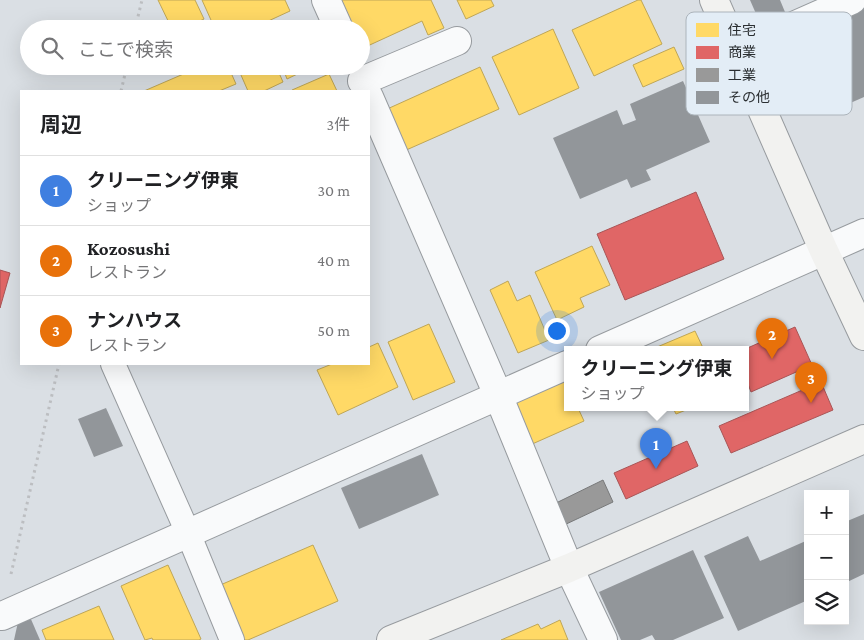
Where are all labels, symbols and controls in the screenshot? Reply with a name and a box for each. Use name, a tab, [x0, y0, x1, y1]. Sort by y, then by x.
legend	[686, 12, 852, 115]
search box	[20, 20, 370, 75]
text: 住宅	[728, 22, 756, 38]
icon: search	[38, 34, 66, 62]
text: ここで検索	[78, 39, 173, 60]
text: 商業	[728, 44, 756, 60]
text: 工業	[728, 67, 756, 83]
text: その他	[728, 89, 770, 105]
text: 周辺	[40, 113, 82, 137]
text: 3件	[326, 116, 350, 133]
text: クリーニング伊東	[87, 170, 239, 191]
text: 1	[53, 182, 59, 199]
text: 30 m	[318, 182, 350, 199]
text: ショップ	[87, 197, 151, 214]
text: Kozosushi	[87, 238, 170, 259]
text: 2	[52, 252, 60, 269]
text: 40 m	[317, 252, 350, 269]
text: レストラン	[87, 264, 167, 281]
text: ナンハウス	[87, 310, 182, 331]
your location	[544, 318, 570, 344]
pin: 2	[756, 318, 788, 359]
text: 3	[52, 322, 60, 339]
text: 50 m	[318, 322, 350, 339]
text: レストラン	[87, 337, 167, 354]
popup	[564, 346, 749, 411]
text: クリーニング伊東	[580, 358, 733, 379]
pin: 3	[795, 362, 827, 403]
text: ショップ	[580, 385, 645, 402]
pin: 1	[640, 428, 672, 469]
map controls	[804, 490, 849, 625]
button: +	[804, 490, 849, 535]
button: −	[804, 535, 849, 580]
button: layers	[804, 580, 849, 625]

